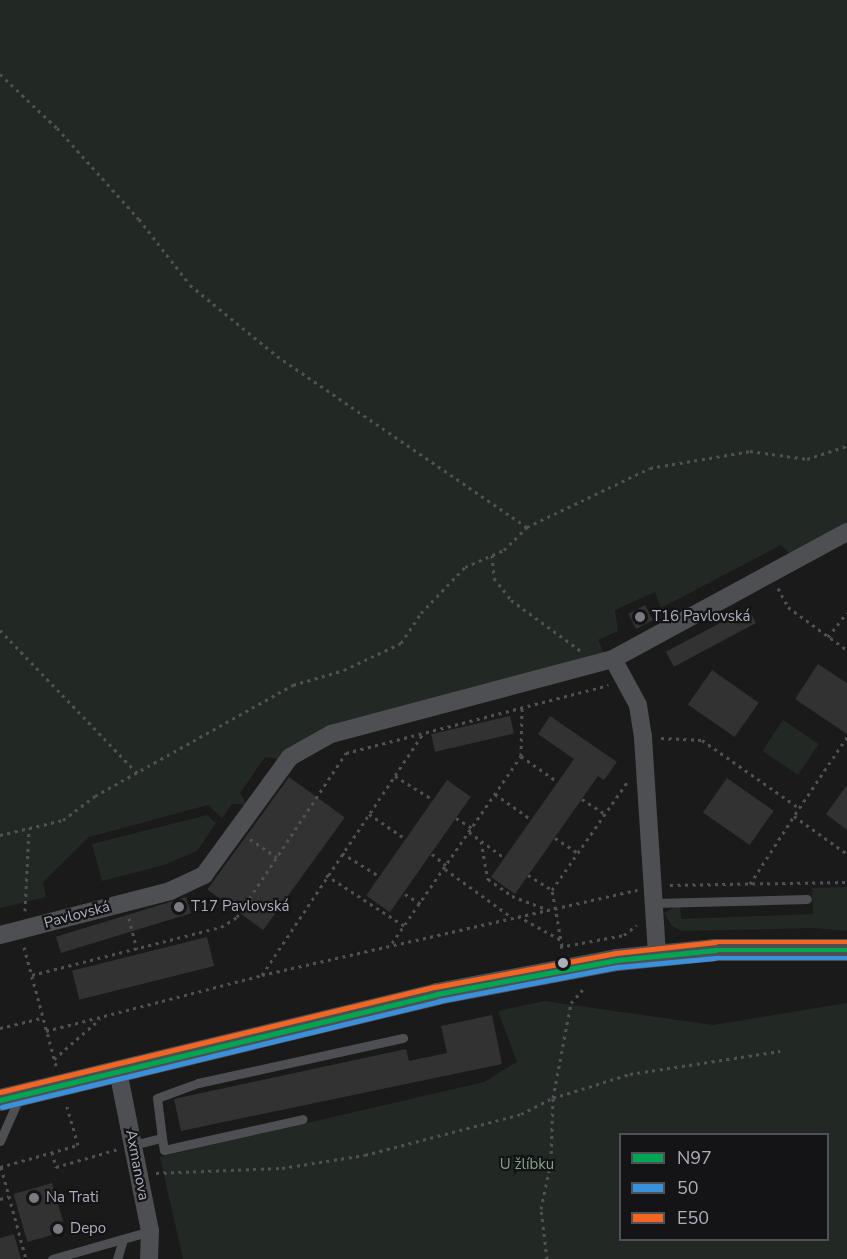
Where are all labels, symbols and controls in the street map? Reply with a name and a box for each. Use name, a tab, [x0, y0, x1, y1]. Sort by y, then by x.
place label: T16 Pavlovská	[652, 608, 750, 626]
marker: T16 Pavlovská	[633, 610, 647, 624]
street label: Pavlovská	[42, 898, 112, 932]
place label: T17 Pavlovská	[191, 898, 289, 916]
marker: T17 Pavlovská	[172, 900, 186, 914]
unlabelled marker	[557, 957, 569, 969]
street label: Axmanova	[121, 1128, 153, 1202]
legend	[619, 1133, 829, 1241]
text: N97	[677, 1146, 712, 1170]
park label: U žlíbku	[500, 1156, 554, 1174]
text: 50	[677, 1176, 699, 1200]
place label: Na Trati	[46, 1189, 99, 1207]
marker: Na Trati	[27, 1191, 41, 1205]
text: E50	[677, 1206, 709, 1230]
place label: Depo	[70, 1220, 106, 1238]
marker: Depo	[51, 1222, 65, 1236]

